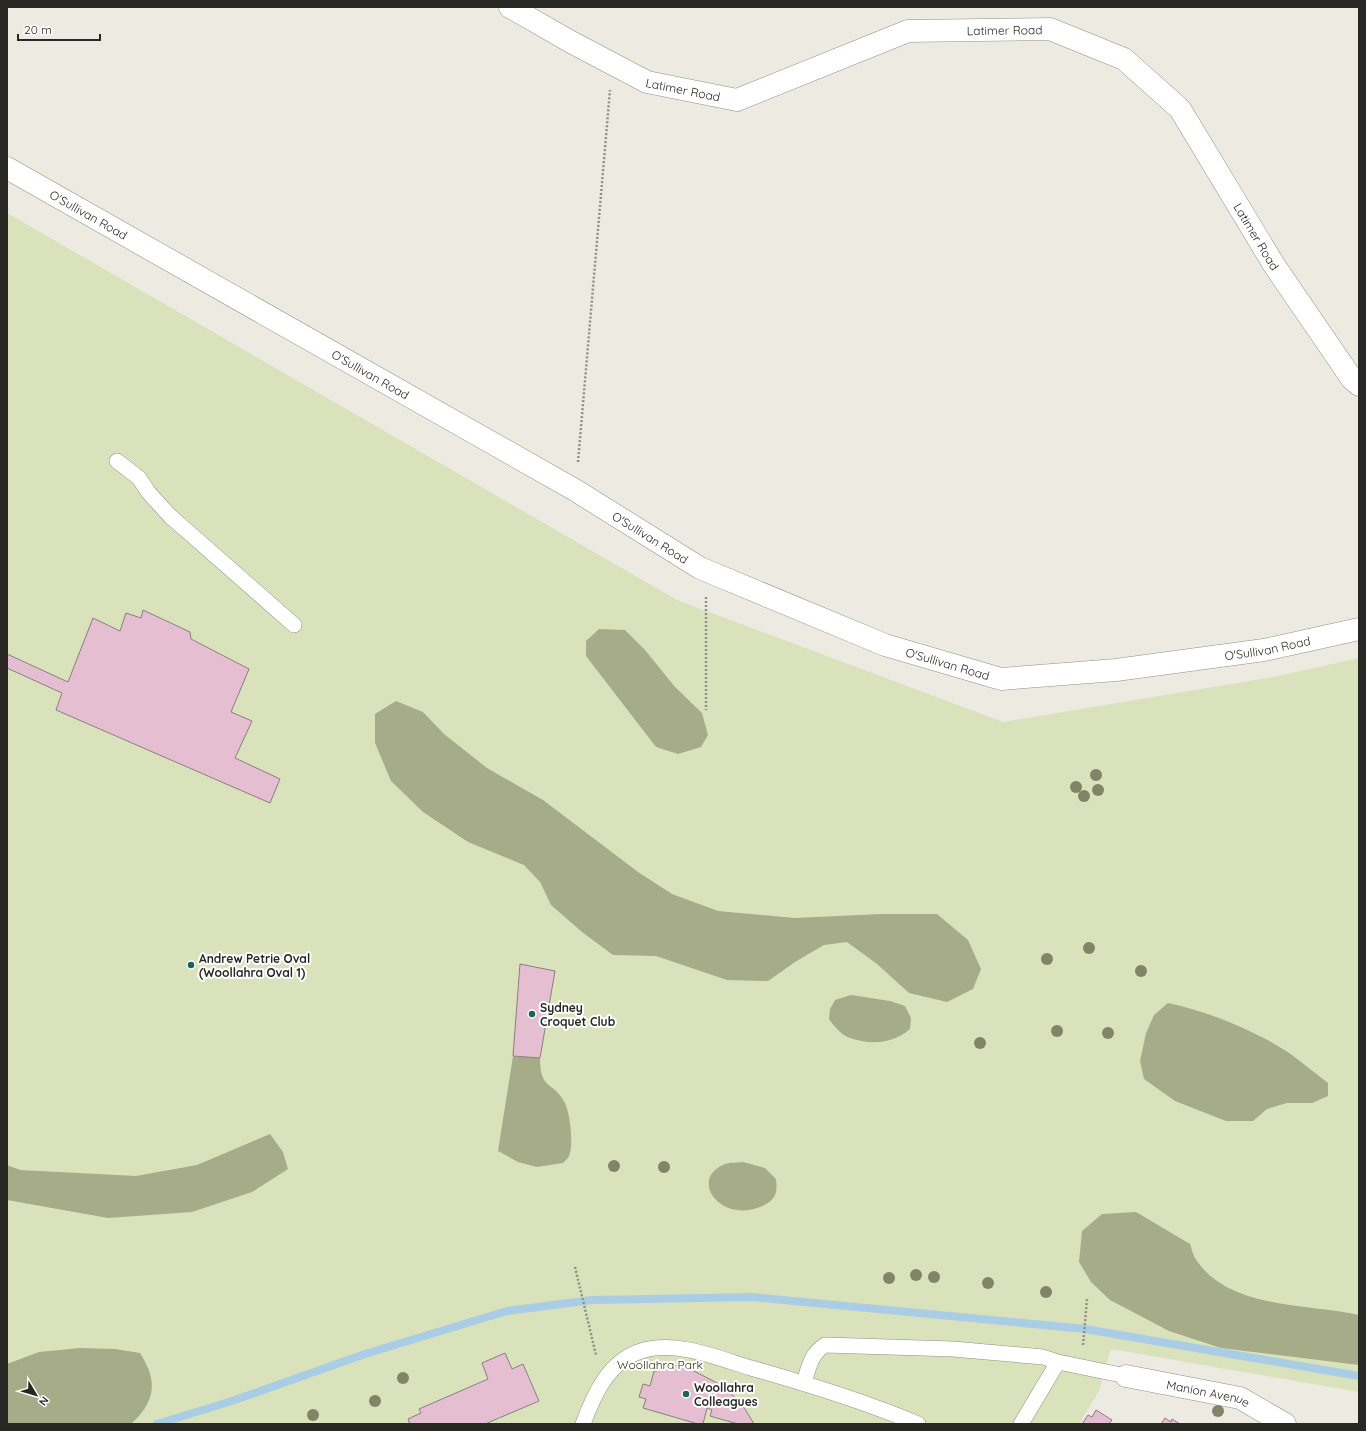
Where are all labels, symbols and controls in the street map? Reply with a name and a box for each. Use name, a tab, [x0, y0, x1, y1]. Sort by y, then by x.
scale bar	[18, 16, 100, 42]
text: 20 m	[24, 22, 52, 37]
street label: Latimer Road	[967, 22, 1043, 38]
street label: Latimer Road	[644, 74, 722, 104]
street label: O'Sullivan Road	[47, 186, 130, 242]
street label: Latimer Road	[1231, 200, 1283, 273]
street label: O'Sullivan Road	[329, 346, 412, 402]
street label: O'Sullivan Road	[610, 508, 691, 567]
street label: O'Sullivan Road	[1224, 632, 1312, 663]
street label: O'Sullivan Road	[904, 644, 991, 683]
place label: Andrew Petrie Oval (Woollahra Oval 1)	[199, 951, 310, 980]
marker: Andrew Petrie Oval (Woollahra Oval 1)	[186, 960, 196, 970]
place label: Sydney Croquet Club	[540, 1000, 616, 1029]
marker: Sydney Croquet Club	[527, 1009, 537, 1019]
park label: Woollahra Park	[617, 1357, 703, 1372]
north arrow	[16, 1375, 56, 1415]
street label: Manion Avenue	[1165, 1376, 1253, 1410]
place label: Woollahra Colleagues	[694, 1380, 758, 1409]
marker: Woollahra Colleagues	[681, 1389, 691, 1399]
text: N	[36, 1394, 52, 1409]

